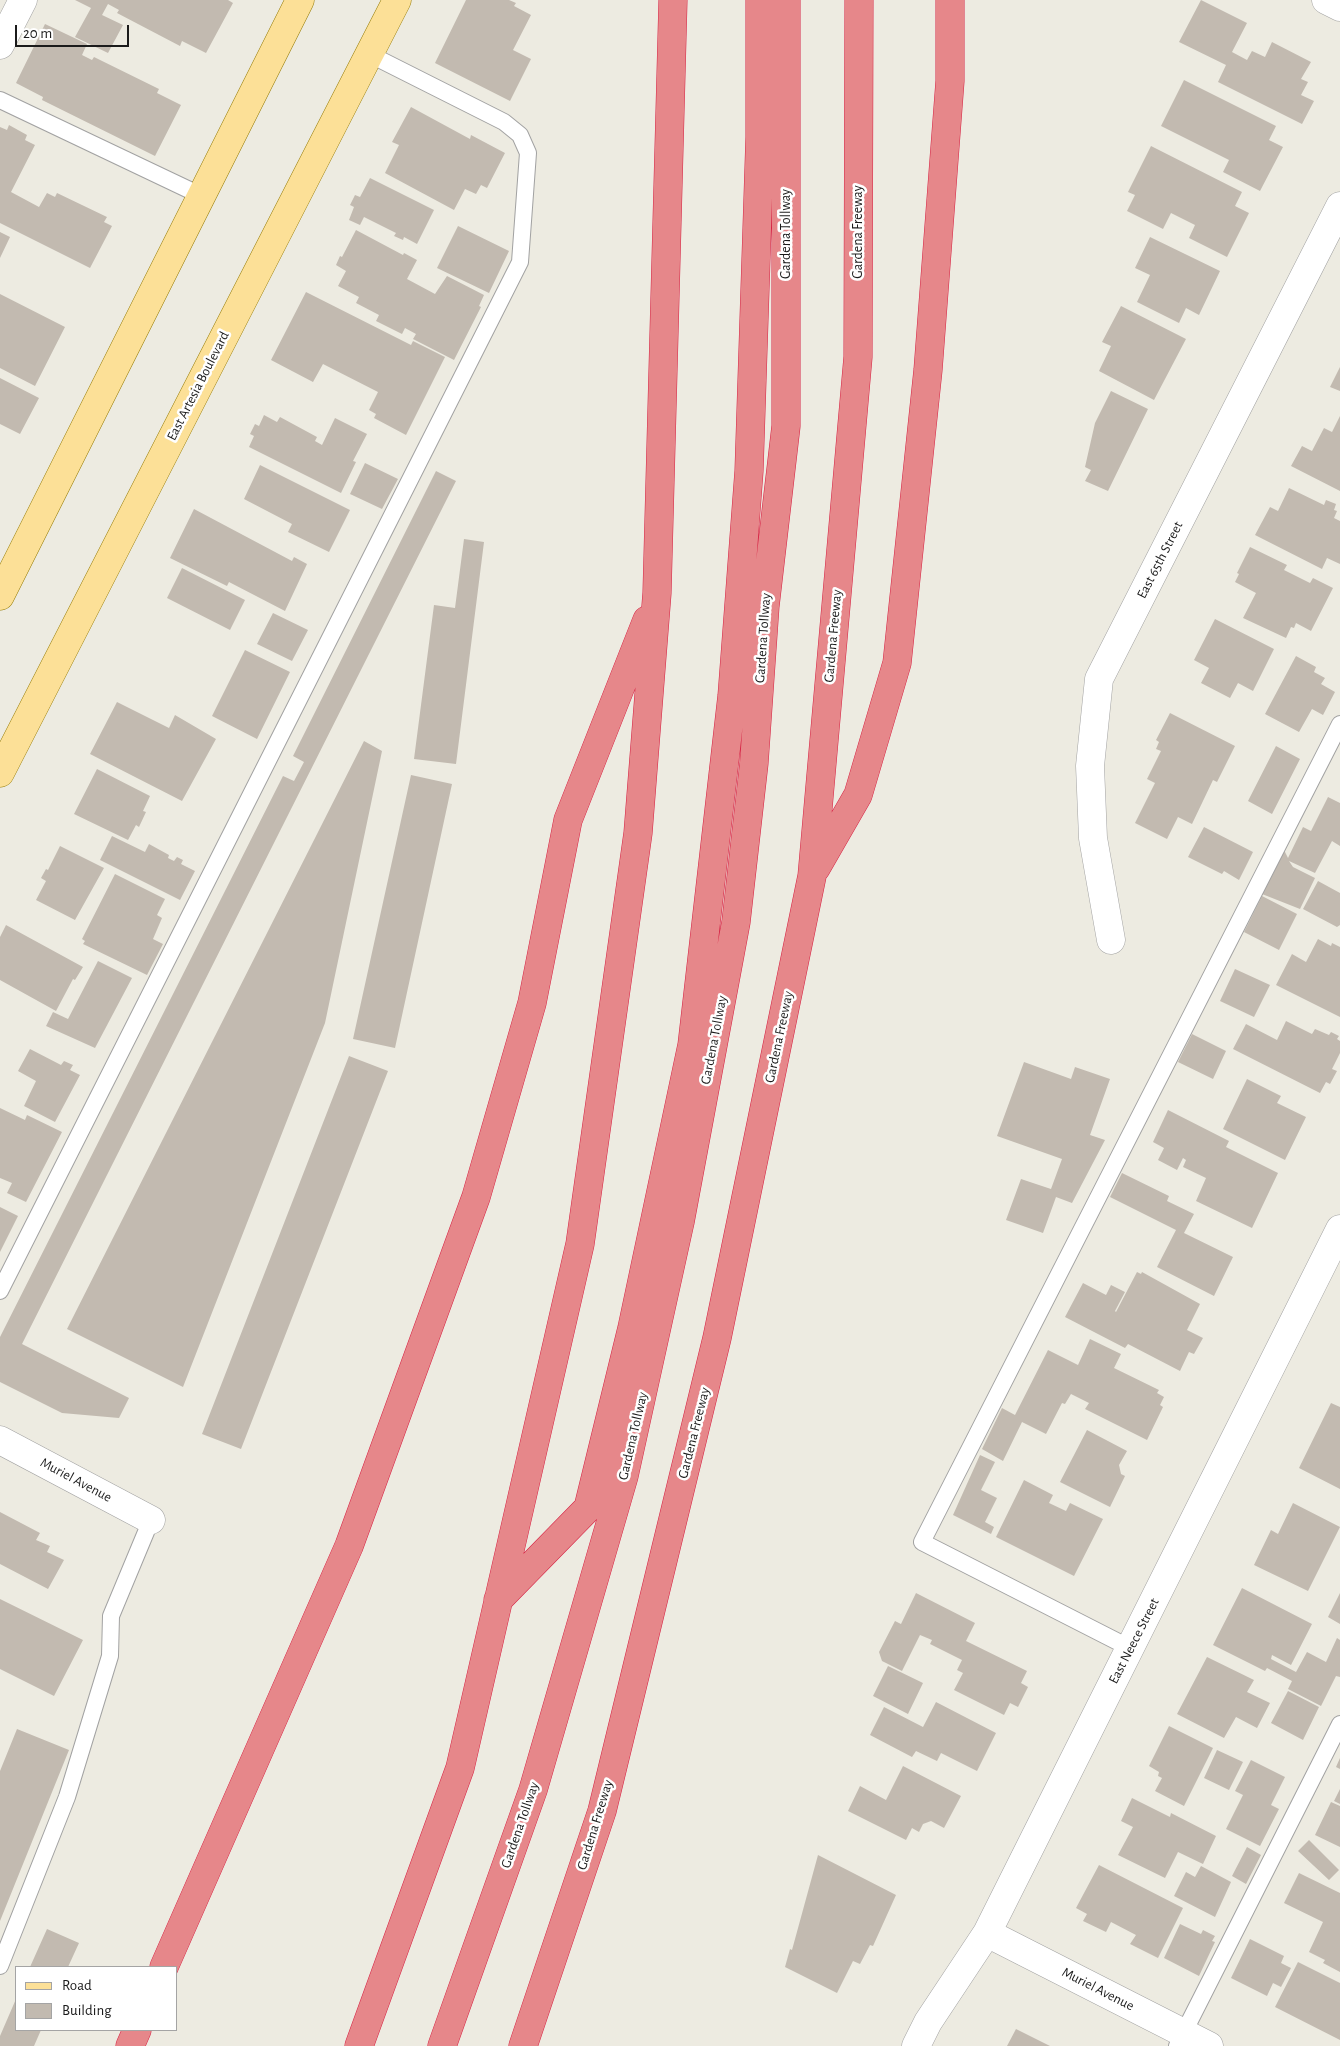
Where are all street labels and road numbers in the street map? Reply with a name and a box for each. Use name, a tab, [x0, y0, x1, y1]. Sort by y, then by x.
street label: Gardena Freeway	[850, 185, 866, 279]
street label: Gardena Tollway	[778, 189, 794, 279]
street label: East Artesia Boulevard	[163, 328, 233, 444]
street label: East 65th Street	[1133, 519, 1187, 601]
street label: Gardena Freeway	[821, 589, 845, 683]
street label: Gardena Tollway	[751, 593, 775, 683]
street label: Gardena Freeway	[761, 990, 797, 1084]
street label: Gardena Tollway	[697, 994, 731, 1086]
street label: Gardena Freeway	[675, 1386, 713, 1480]
street label: Gardena Tollway	[615, 1390, 651, 1482]
street label: Muriel Avenue	[37, 1454, 115, 1506]
street label: East Neece Street	[1105, 1595, 1163, 1687]
street label: Gardena Freeway	[573, 1778, 617, 1872]
street label: Gardena Tollway	[497, 1780, 543, 1870]
street label: Muriel Avenue	[1059, 1964, 1137, 2014]

